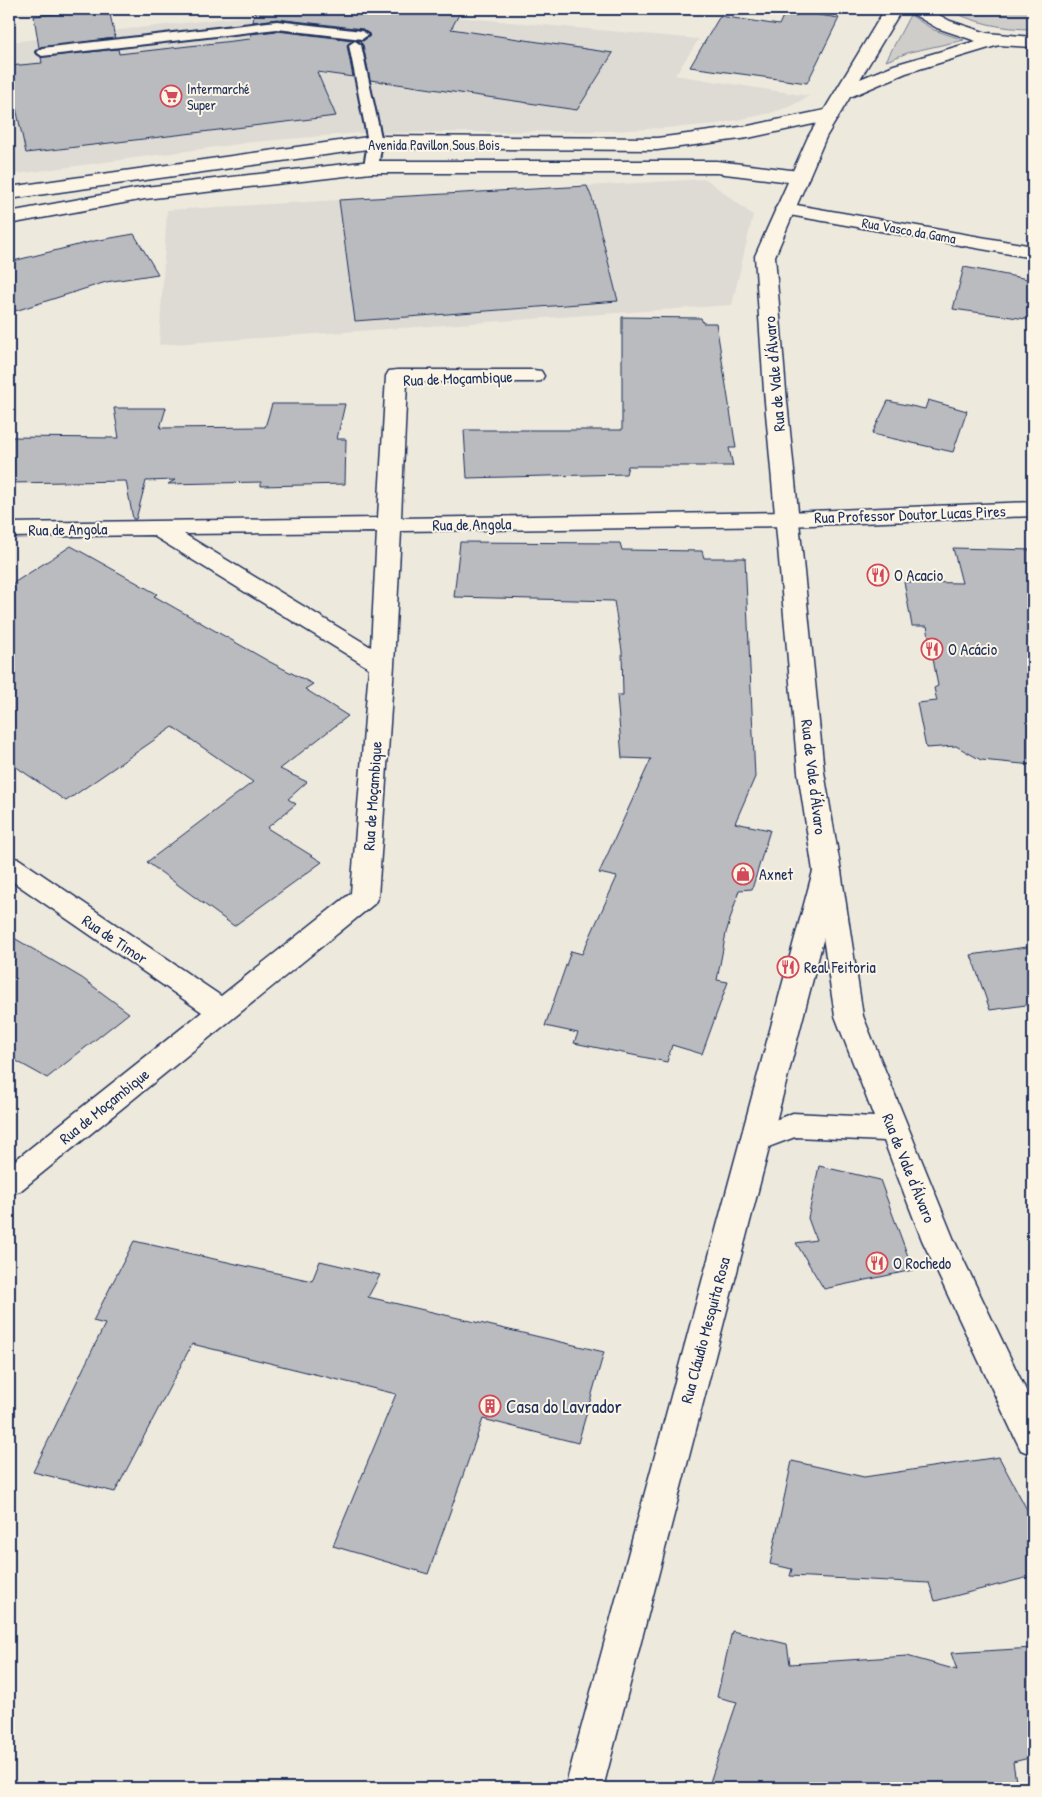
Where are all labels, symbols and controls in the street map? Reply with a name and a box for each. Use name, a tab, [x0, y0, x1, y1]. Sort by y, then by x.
place label: Intermarché Super	[187, 79, 250, 115]
supermarket icon: Intermarché Super	[159, 84, 183, 108]
street label: Avenida Pavillon Sous Bois	[368, 135, 500, 154]
street label: Rua Vasco da Gama	[861, 212, 958, 248]
street label: Rua de Vale d'Álvaro	[758, 315, 790, 433]
street label: Rua de Moçambique	[403, 365, 514, 391]
street label: Rua Professor Doutor Lucas Pires	[814, 500, 1006, 528]
street label: Rua de Angola	[432, 512, 512, 536]
street label: Rua de Angola	[28, 517, 108, 541]
restaurant icon: O Acacio	[866, 563, 890, 587]
place label: O Acacio	[894, 564, 944, 586]
restaurant icon: O Acácio	[920, 637, 944, 661]
place label: O Acácio	[948, 638, 998, 660]
street label: Rua de Vale d'Álvaro	[796, 718, 832, 836]
street label: Rua de Moçambique	[357, 740, 387, 851]
shop icon: Axnet	[731, 862, 755, 886]
place label: Axnet	[759, 863, 794, 885]
street label: Rua de Timor	[78, 909, 152, 969]
restaurant icon: Real Feitoria	[776, 955, 800, 979]
place label: Real Feitoria	[804, 956, 876, 978]
street label: Rua de Moçambique	[54, 1063, 154, 1149]
street label: Rua de Vale d'Álvaro	[877, 1110, 941, 1226]
restaurant icon: O Rochedo	[865, 1251, 889, 1275]
place label: O Rochedo	[893, 1252, 952, 1274]
street label: Rua Cláudio Mesquita Rosa	[675, 1255, 735, 1405]
place label: Casa do Lavrador	[506, 1393, 622, 1419]
building icon: Casa do Lavrador	[478, 1394, 502, 1418]

